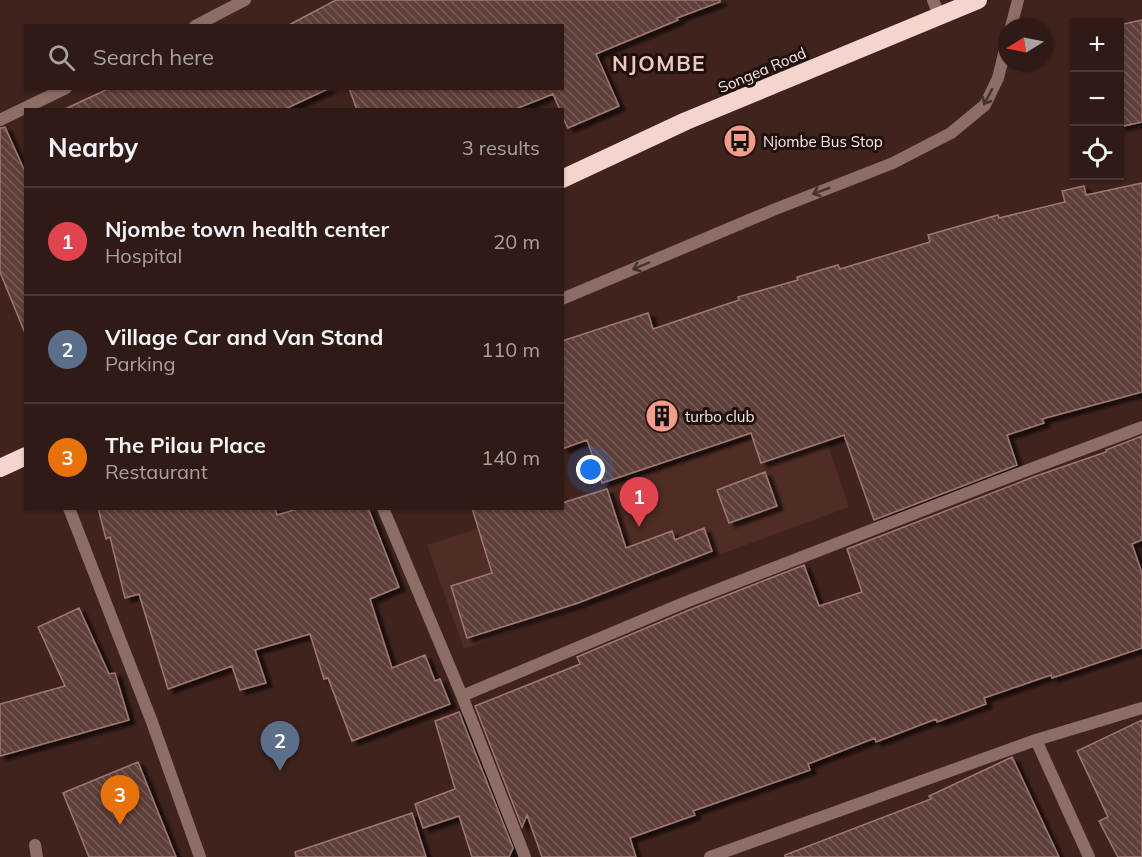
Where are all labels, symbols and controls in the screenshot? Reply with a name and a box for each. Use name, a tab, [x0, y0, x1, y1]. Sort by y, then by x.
north arrow	[998, 18, 1052, 72]
map controls	[1070, 18, 1124, 180]
button: +	[1070, 18, 1124, 72]
search box	[24, 24, 564, 90]
icon: search	[45, 41, 78, 74]
text: Search here	[93, 43, 214, 71]
street label: Songea Road	[715, 43, 809, 97]
district label: NJOMBE	[612, 50, 706, 76]
button: −	[1070, 72, 1124, 126]
one-way arrow	[982, 88, 994, 105]
bus stop icon: Njombe Bus Stop	[722, 123, 758, 159]
button: locate	[1070, 126, 1124, 180]
text: Nearby	[48, 131, 138, 164]
place label: Njombe Bus Stop	[763, 132, 883, 151]
text: 3 results	[462, 135, 540, 160]
one-way arrow	[812, 186, 831, 197]
text: Njombe town health center	[105, 215, 389, 243]
text: 1	[62, 229, 74, 254]
text: 20 m	[493, 229, 540, 254]
text: Hospital	[105, 243, 182, 268]
one-way arrow	[632, 262, 650, 273]
text: Village Car and Van Stand	[105, 323, 384, 351]
text: 2	[62, 337, 74, 362]
text: 110 m	[481, 337, 540, 362]
text: Parking	[105, 351, 176, 376]
building icon: turbo club	[644, 398, 680, 434]
place label: turbo club	[685, 407, 754, 426]
text: The Pilau Place	[105, 431, 266, 459]
text: 3	[62, 445, 74, 470]
text: 140 m	[481, 445, 540, 470]
your location	[576, 455, 605, 484]
text: Restaurant	[105, 459, 208, 484]
pin: 1	[620, 478, 658, 527]
pin: 2	[260, 722, 300, 771]
pin: 3	[100, 776, 140, 825]

